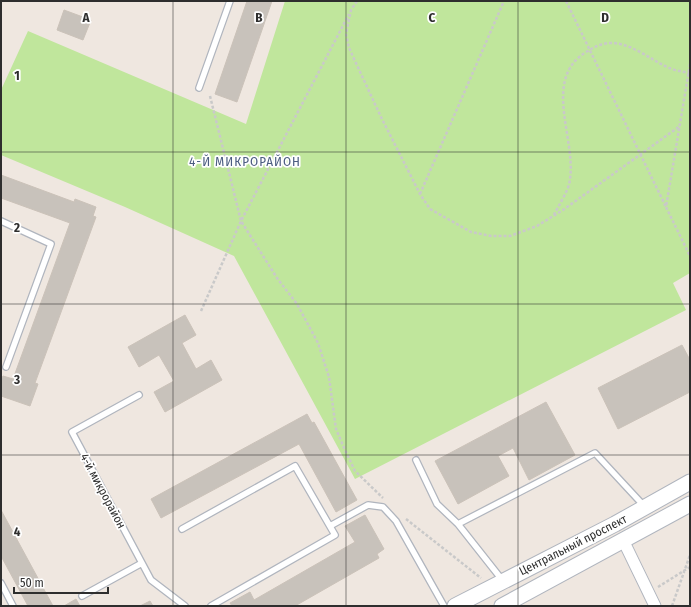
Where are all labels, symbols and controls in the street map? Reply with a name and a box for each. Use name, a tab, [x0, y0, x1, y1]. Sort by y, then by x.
text: A	[81, 10, 90, 25]
text: B	[255, 10, 263, 25]
text: C	[429, 10, 436, 25]
text: D	[601, 10, 609, 25]
text: 1	[14, 68, 20, 83]
district label: 4-Й МИКРОРАЙОН	[189, 154, 301, 169]
text: 2	[13, 220, 20, 235]
text: 3	[13, 372, 20, 387]
street label: 4-й микрорайон	[77, 451, 129, 531]
street label: Центральный проспект	[517, 512, 629, 578]
text: 4	[14, 524, 21, 539]
scale bar	[14, 569, 108, 595]
text: 50 m	[20, 576, 44, 590]

